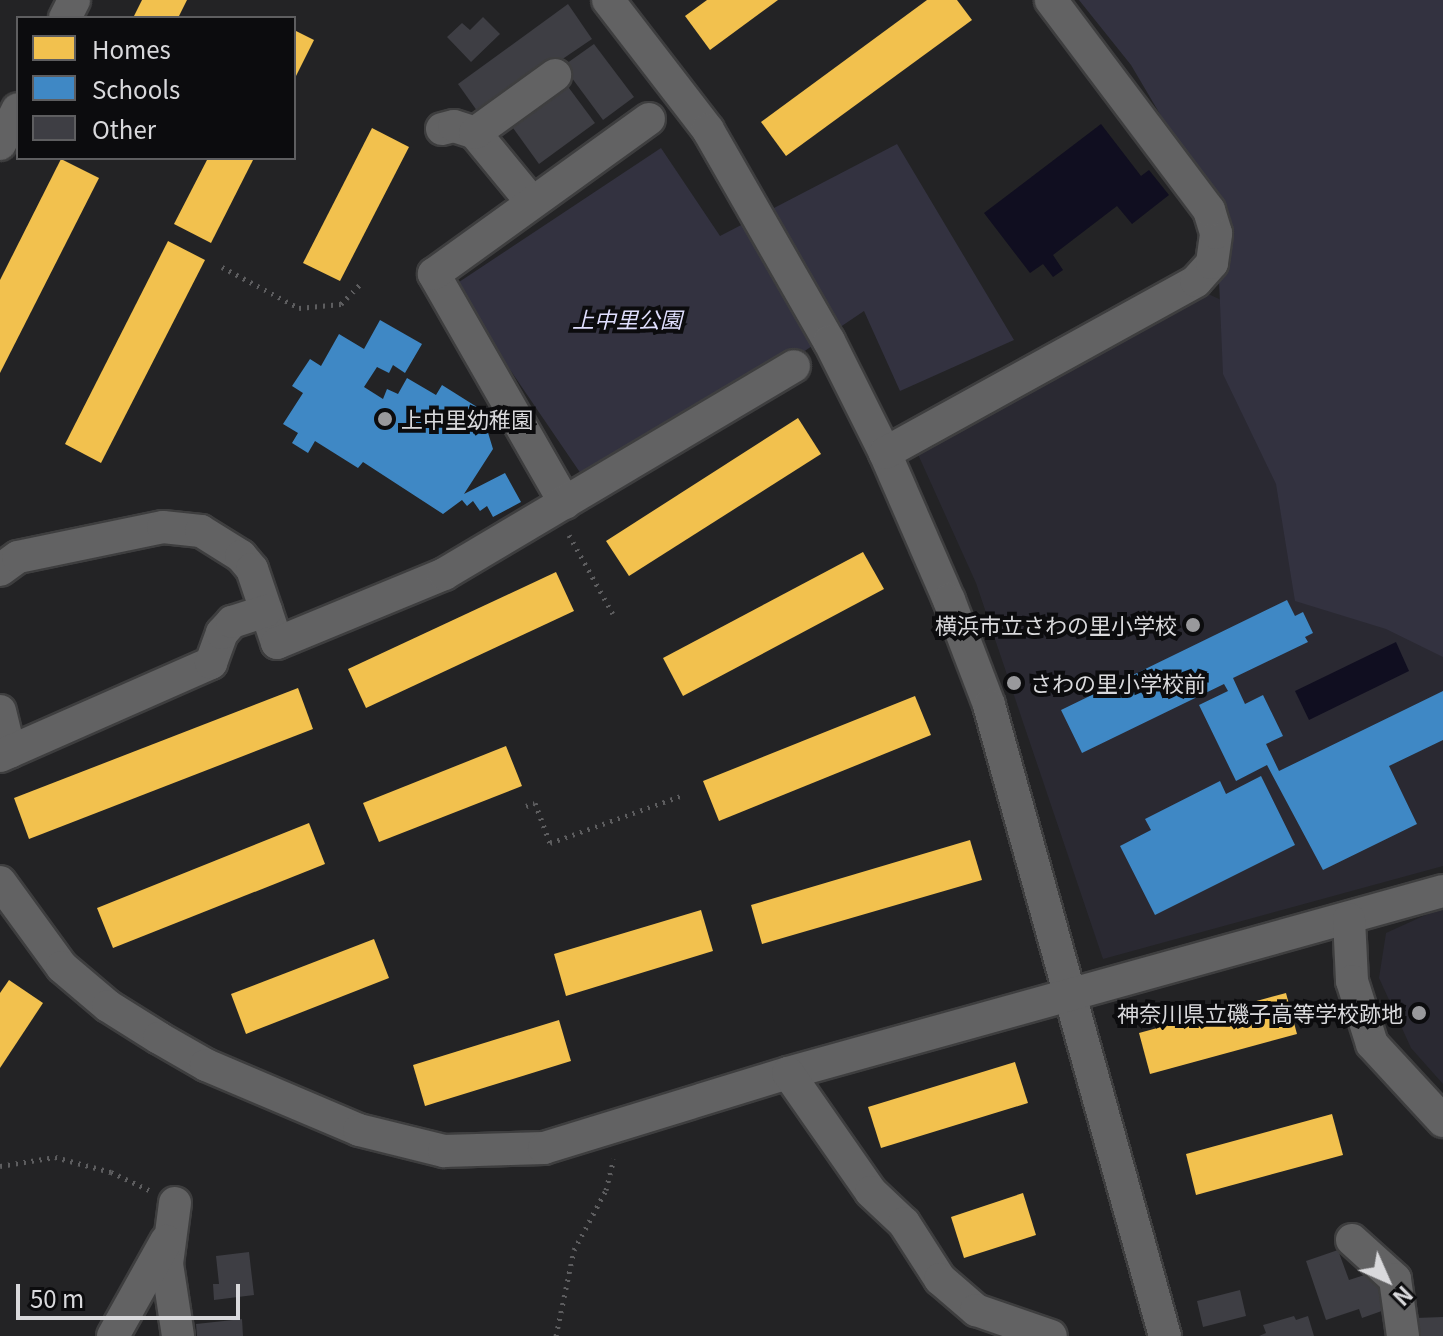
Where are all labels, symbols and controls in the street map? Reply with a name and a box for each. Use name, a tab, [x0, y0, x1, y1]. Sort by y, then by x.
legend	[16, 16, 296, 160]
text: Homes	[92, 31, 171, 66]
text: Schools	[92, 71, 180, 106]
text: Other	[92, 111, 156, 146]
park label: 上中里公園	[572, 306, 682, 332]
place label: 上中里幼稚園	[401, 406, 533, 432]
marker: 上中里幼稚園	[376, 410, 394, 428]
place label: 横浜市立さわの里小学校	[935, 612, 1177, 638]
marker: 横浜市立さわの里小学校	[1184, 616, 1202, 634]
place label: さわの里小学校前	[1030, 670, 1206, 696]
marker: さわの里小学校前	[1005, 674, 1023, 692]
place label: 神奈川県立磯子高等学校跡地	[1117, 1000, 1403, 1026]
marker: 神奈川県立磯子高等学校跡地	[1410, 1004, 1428, 1022]
north arrow	[1347, 1240, 1427, 1320]
scale bar	[20, 1268, 244, 1318]
text: 50 m	[30, 1280, 84, 1315]
text: N	[1387, 1280, 1421, 1314]

